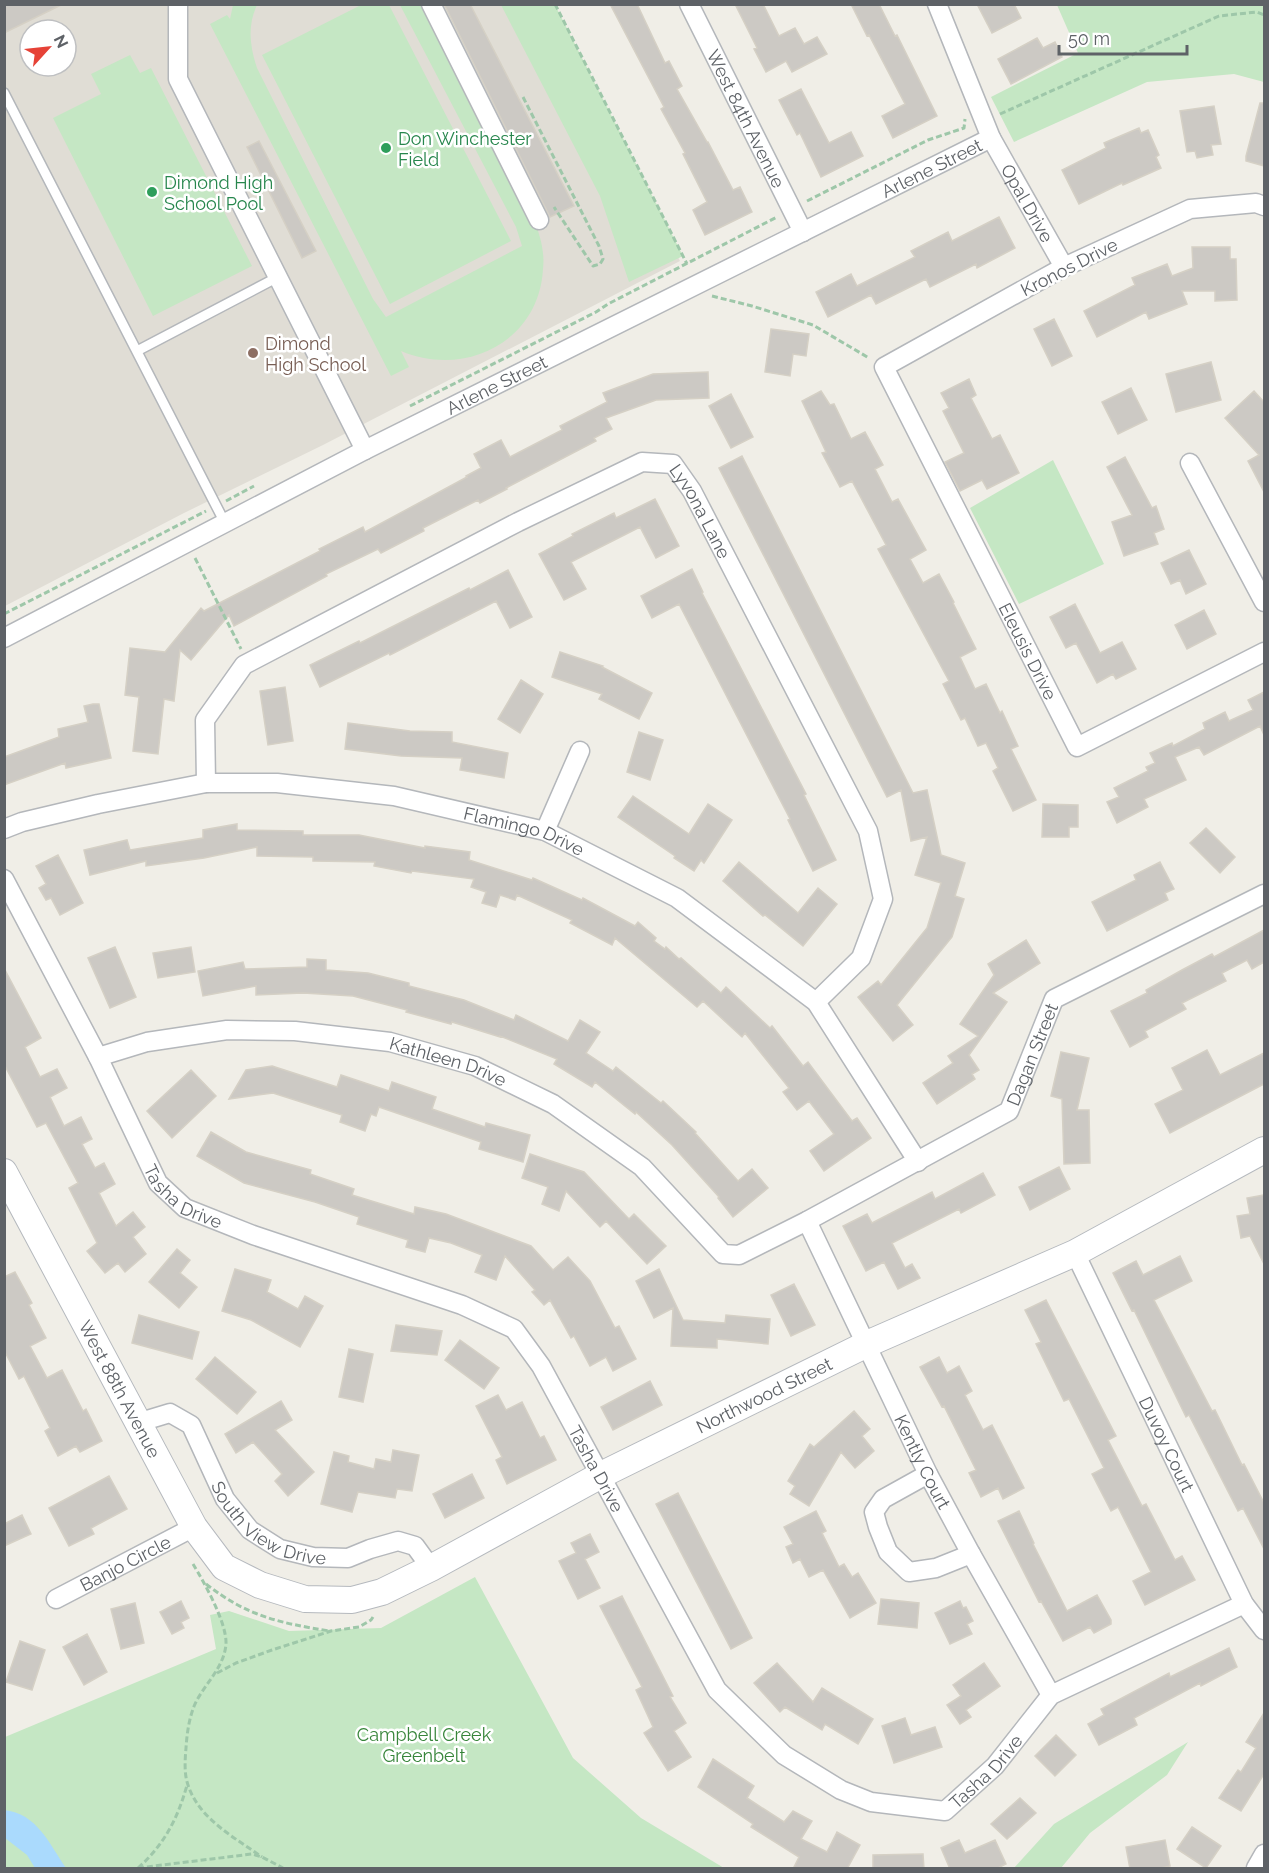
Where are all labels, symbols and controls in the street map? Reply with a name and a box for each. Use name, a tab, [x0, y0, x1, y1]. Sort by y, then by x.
north arrow	[18, 18, 78, 78]
scale bar	[1059, 18, 1186, 56]
text: 50 m	[1068, 28, 1110, 49]
text: N	[50, 32, 72, 51]
street label: West 84th Avenue	[703, 46, 790, 191]
place label: Don Winchester Field	[398, 128, 532, 170]
street label: Arlene Street	[878, 134, 985, 201]
marker: Don Winchester Field	[379, 141, 393, 155]
street label: Opal Drive	[997, 160, 1058, 246]
place label: Dimond High School Pool	[164, 172, 273, 214]
marker: Dimond High School Pool	[145, 185, 159, 199]
street label: Kronos Drive	[1017, 233, 1121, 300]
place label: Dimond High School	[265, 333, 366, 375]
marker: Dimond High School	[246, 346, 260, 360]
street label: Arlene Street	[443, 351, 550, 418]
street label: Lyvona Lane	[666, 460, 736, 562]
street label: Eleusis Drive	[995, 599, 1062, 703]
street label: Flamingo Drive	[462, 802, 588, 860]
street label: Dagan Street	[1002, 1000, 1062, 1109]
street label: Kathleen Drive	[387, 1032, 510, 1090]
street label: Tasha Drive	[140, 1161, 226, 1232]
street label: West 88th Avenue	[75, 1317, 166, 1462]
street label: Northwood Street	[693, 1353, 835, 1437]
street label: Duvoy Court	[1135, 1393, 1199, 1495]
street label: Kently Court	[891, 1411, 955, 1512]
street label: Tasha Drive	[565, 1422, 629, 1516]
street label: South View Drive	[208, 1478, 327, 1568]
street label: Banjo Circle	[76, 1530, 174, 1595]
park label: Campbell Creek Greenbelt	[357, 1724, 492, 1766]
street label: Tasha Drive	[945, 1730, 1027, 1813]

